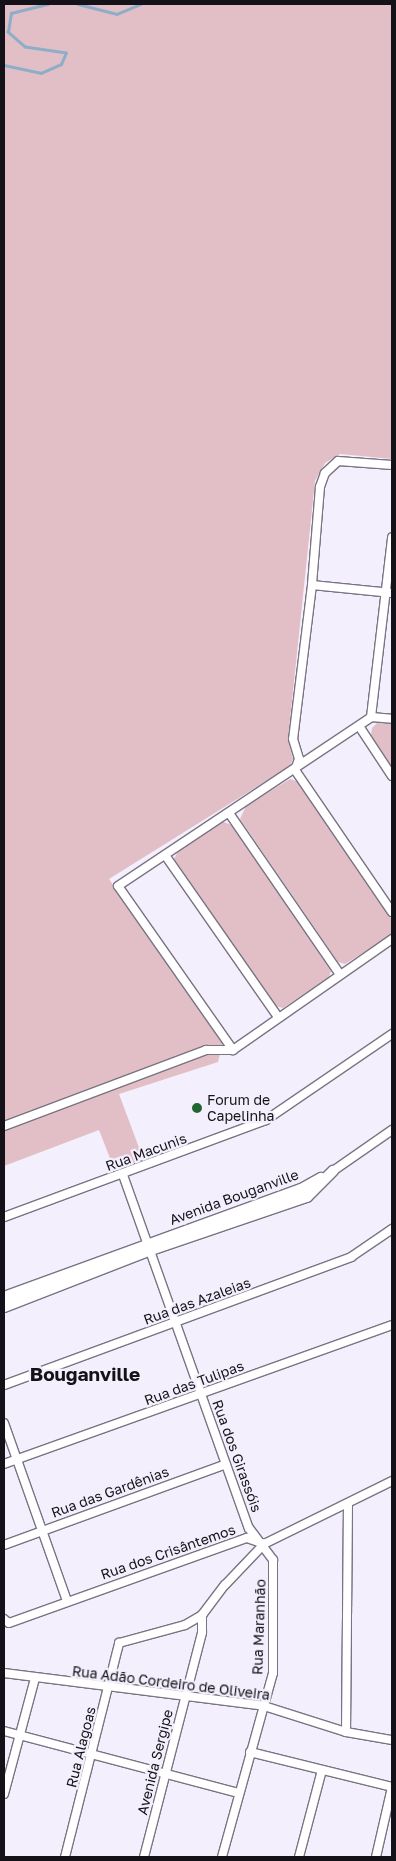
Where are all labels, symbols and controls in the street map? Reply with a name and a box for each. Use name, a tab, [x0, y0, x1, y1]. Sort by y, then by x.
place label: Forum de Capelinha	[207, 1092, 275, 1124]
marker: Forum de Capelinha	[191, 1102, 203, 1114]
street label: Rua Macunis	[103, 1130, 189, 1174]
street label: Avenida Bouganville	[167, 1166, 301, 1228]
street label: Rua das Azaleias	[141, 1274, 253, 1328]
street label: Rua das Tulipas	[142, 1357, 246, 1409]
district label: Bouganville	[30, 1363, 140, 1385]
street label: Rua dos Girassóis	[209, 1398, 265, 1514]
street label: Rua das Gardênias	[49, 1463, 171, 1521]
street label: Rua dos Crisântemos	[98, 1521, 238, 1583]
street label: Rua Maranhão	[249, 1579, 269, 1675]
street label: Rua Adão Cordeiro de Oliveira	[71, 1663, 271, 1703]
street label: Rua Alagoas	[63, 1705, 99, 1789]
street label: Avenida Sergipe	[134, 1708, 176, 1816]

